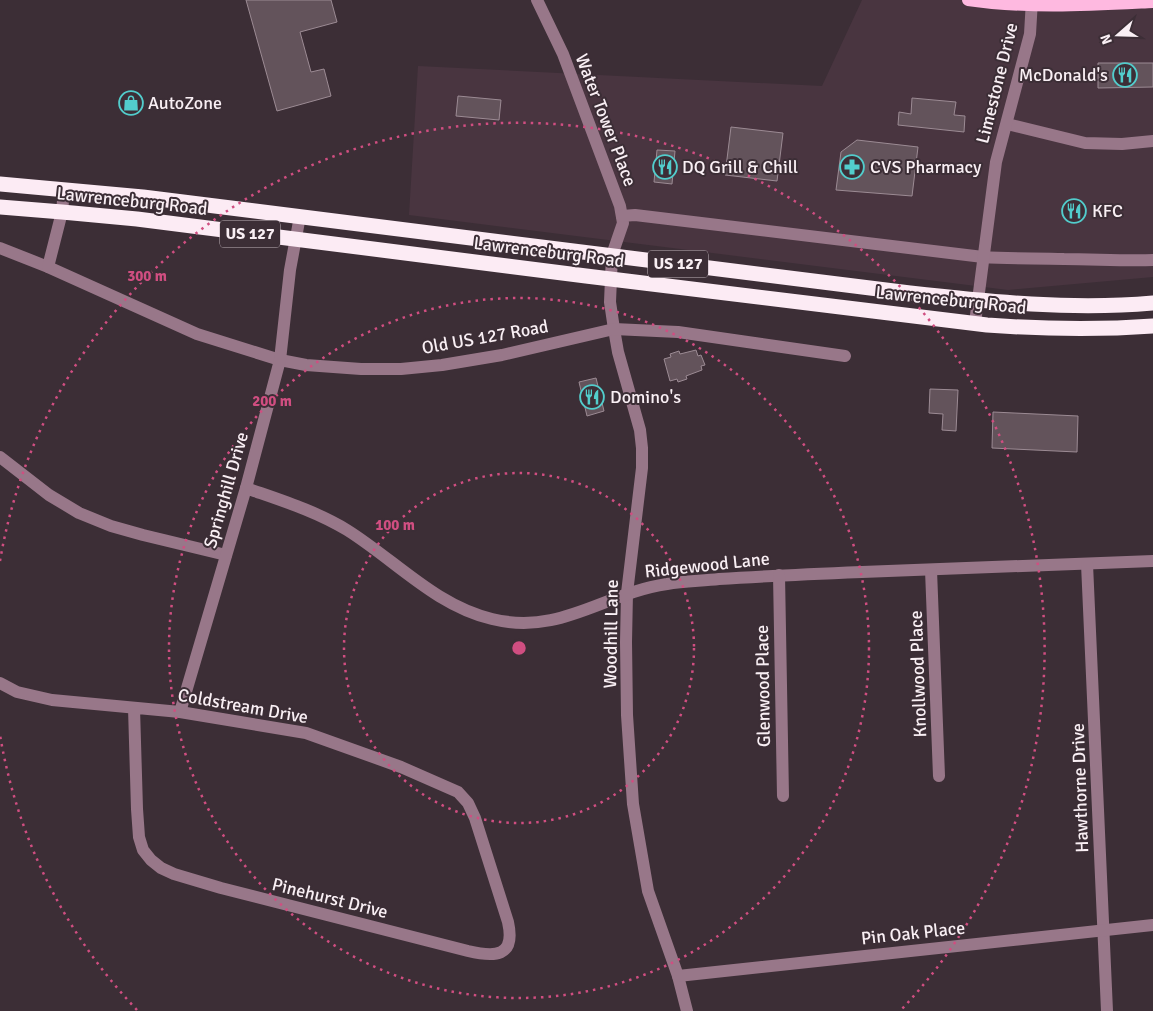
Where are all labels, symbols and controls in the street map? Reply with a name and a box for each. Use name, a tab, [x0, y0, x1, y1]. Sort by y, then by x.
north arrow	[1093, 10, 1143, 60]
street label: Limestone Drive	[971, 20, 1023, 146]
text: N	[1097, 32, 1116, 47]
street label: Water Tower Place	[571, 51, 641, 189]
restaurant icon: McDonald's	[1112, 62, 1138, 88]
place label: McDonald's	[1019, 64, 1108, 86]
shop icon: AutoZone	[118, 90, 144, 116]
place label: AutoZone	[148, 92, 222, 114]
restaurant icon: DQ Grill & Chill	[652, 154, 678, 180]
pharmacy icon: CVS Pharmacy	[839, 154, 865, 180]
place label: DQ Grill & Chill	[682, 156, 798, 178]
place label: CVS Pharmacy	[870, 156, 982, 178]
street label: Lawrenceburg Road	[56, 182, 208, 220]
restaurant icon: KFC	[1061, 198, 1087, 224]
place label: KFC	[1092, 200, 1123, 222]
road number: US 127	[220, 220, 280, 248]
street label: Lawrenceburg Road	[473, 232, 625, 272]
road number: US 127	[648, 250, 708, 278]
text: 300 m	[127, 267, 167, 285]
street label: Lawrenceburg Road	[875, 281, 1027, 319]
street label: Old US 127 Road	[420, 315, 550, 359]
restaurant icon: Domino's	[579, 384, 605, 410]
place label: Domino's	[610, 386, 681, 408]
text: 200 m	[252, 392, 292, 410]
street label: Springhill Drive	[199, 429, 253, 551]
text: 100 m	[375, 516, 415, 534]
street label: Ridgewood Lane	[643, 547, 771, 583]
street label: Woodhill Lane	[599, 579, 623, 689]
street label: Knollwood Place	[905, 610, 931, 738]
street label: Glenwood Place	[751, 625, 775, 747]
centre of rings	[510, 639, 528, 657]
street label: Coldstream Drive	[176, 684, 310, 728]
street label: Hawthorne Drive	[1067, 723, 1093, 853]
street label: Pinehurst Drive	[270, 873, 390, 923]
street label: Pin Oak Place	[860, 917, 966, 949]

